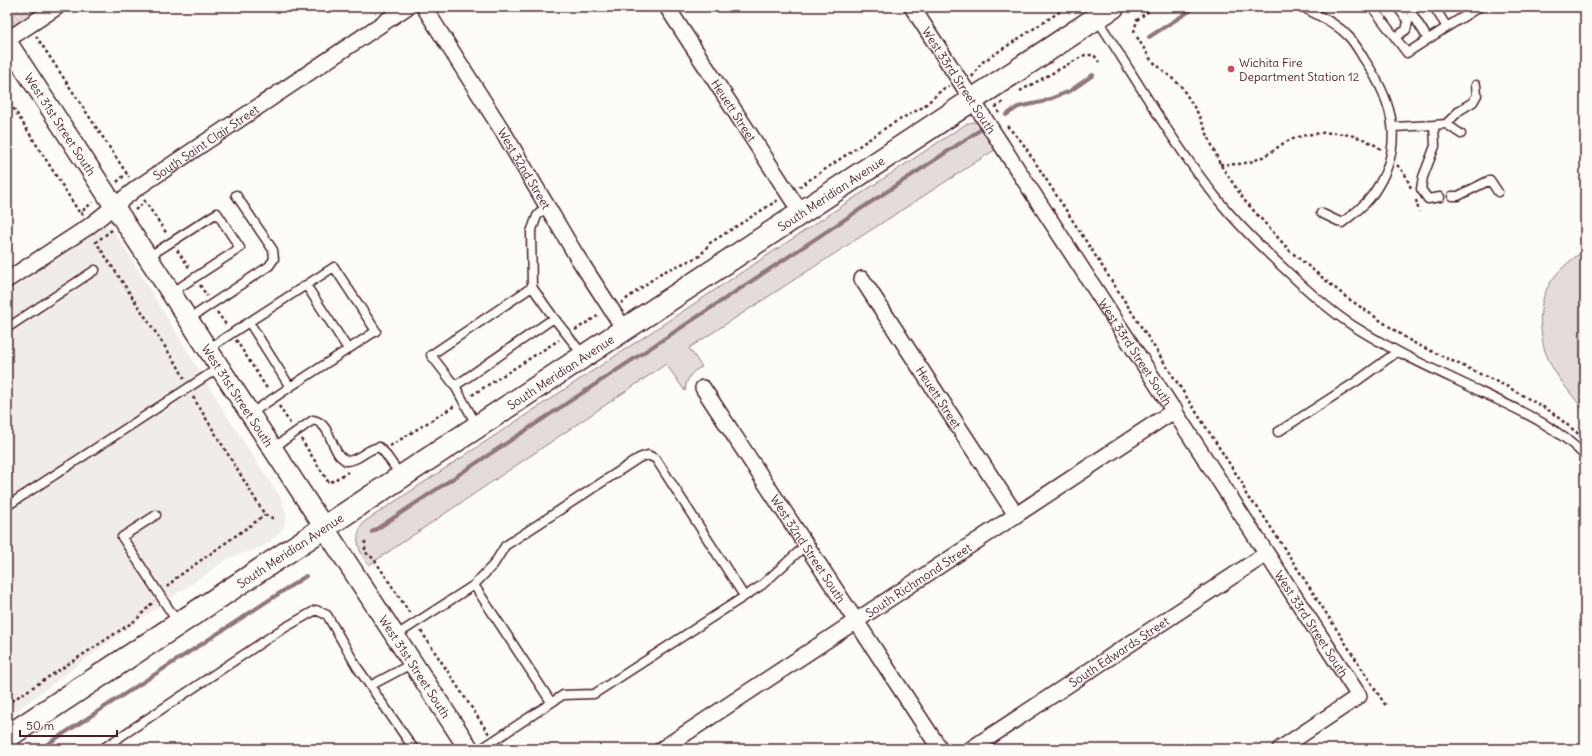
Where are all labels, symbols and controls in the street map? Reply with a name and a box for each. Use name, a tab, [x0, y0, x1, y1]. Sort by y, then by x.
street label: West 33rd Street South	[919, 24, 999, 136]
place label: Wichita Fire Department Station 12	[1239, 55, 1360, 84]
marker: Wichita Fire Department Station 12	[1226, 64, 1236, 74]
street label: West 31st Street South	[22, 70, 100, 178]
street label: Heuett Street	[708, 76, 760, 144]
street label: South Saint Clair Street	[150, 101, 261, 183]
street label: West 32nd Street	[495, 125, 554, 211]
street label: South Meridian Avenue	[775, 153, 887, 234]
street label: West 33rd Street South	[1096, 296, 1176, 408]
street label: South Meridian Avenue	[504, 331, 617, 412]
street label: West 31st Street South	[199, 341, 277, 449]
street label: Heuett Street	[913, 363, 965, 431]
street label: West 32nd Street South	[768, 492, 849, 605]
street label: South Meridian Avenue	[234, 510, 346, 591]
street label: South Richmond Street	[862, 539, 974, 620]
street label: West 33rd Street South	[1272, 568, 1352, 680]
street label: West 31st Street South	[376, 612, 454, 721]
street label: South Edwards Street	[1066, 613, 1171, 690]
scale bar	[20, 712, 117, 738]
text: 50 m	[26, 718, 55, 733]

